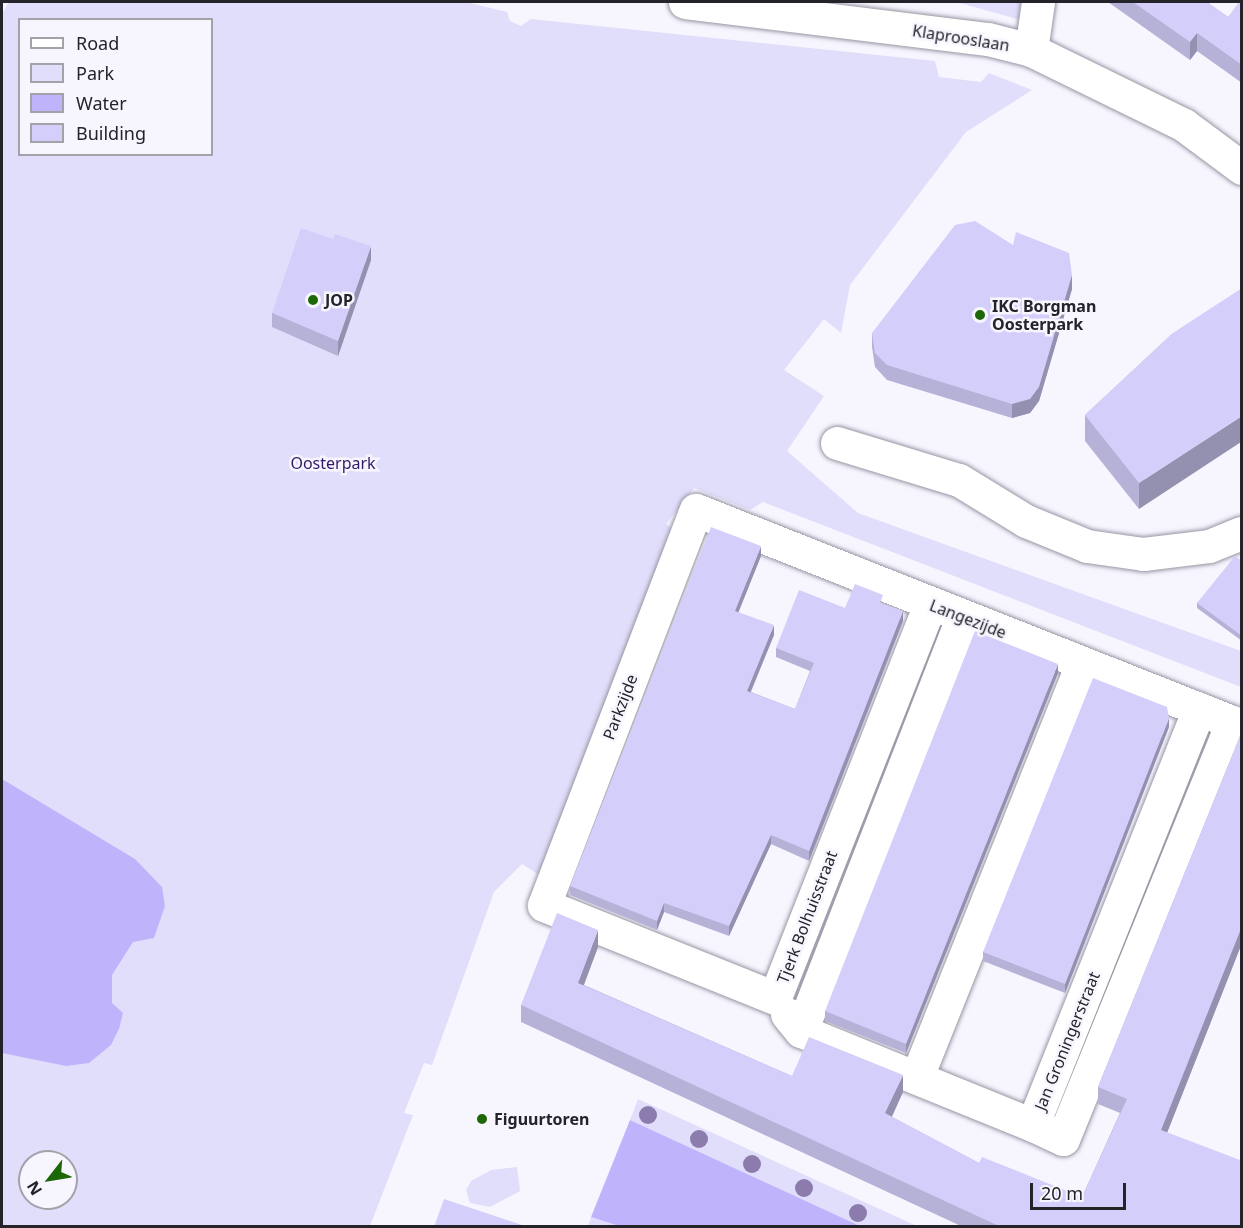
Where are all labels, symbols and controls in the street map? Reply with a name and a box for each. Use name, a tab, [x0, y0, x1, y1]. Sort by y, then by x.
legend	[18, 18, 213, 156]
street label: Klaprooslaan	[911, 21, 1011, 55]
text: Road	[76, 31, 119, 55]
text: Park	[76, 61, 114, 85]
text: Water	[76, 91, 127, 115]
text: Building	[76, 121, 146, 145]
place label: JOP	[325, 290, 353, 310]
marker: JOP	[306, 293, 320, 307]
place label: IKC Borgman Oosterpark	[992, 296, 1096, 334]
marker: IKC Borgman Oosterpark	[973, 308, 987, 322]
park label: Oosterpark	[290, 453, 376, 473]
street label: Langezijde	[927, 596, 1009, 642]
street label: Parkzijde	[599, 672, 641, 742]
street label: Tjerk Bolhuisstraat	[773, 848, 841, 986]
street label: Jan Groningerstraat	[1030, 969, 1104, 1113]
place label: Figuurtoren	[494, 1109, 589, 1129]
marker: Figuurtoren	[475, 1112, 489, 1126]
north arrow	[18, 1150, 78, 1210]
scale bar	[1033, 1171, 1129, 1209]
text: N	[22, 1177, 47, 1199]
text: 20 m	[1041, 1181, 1083, 1205]

